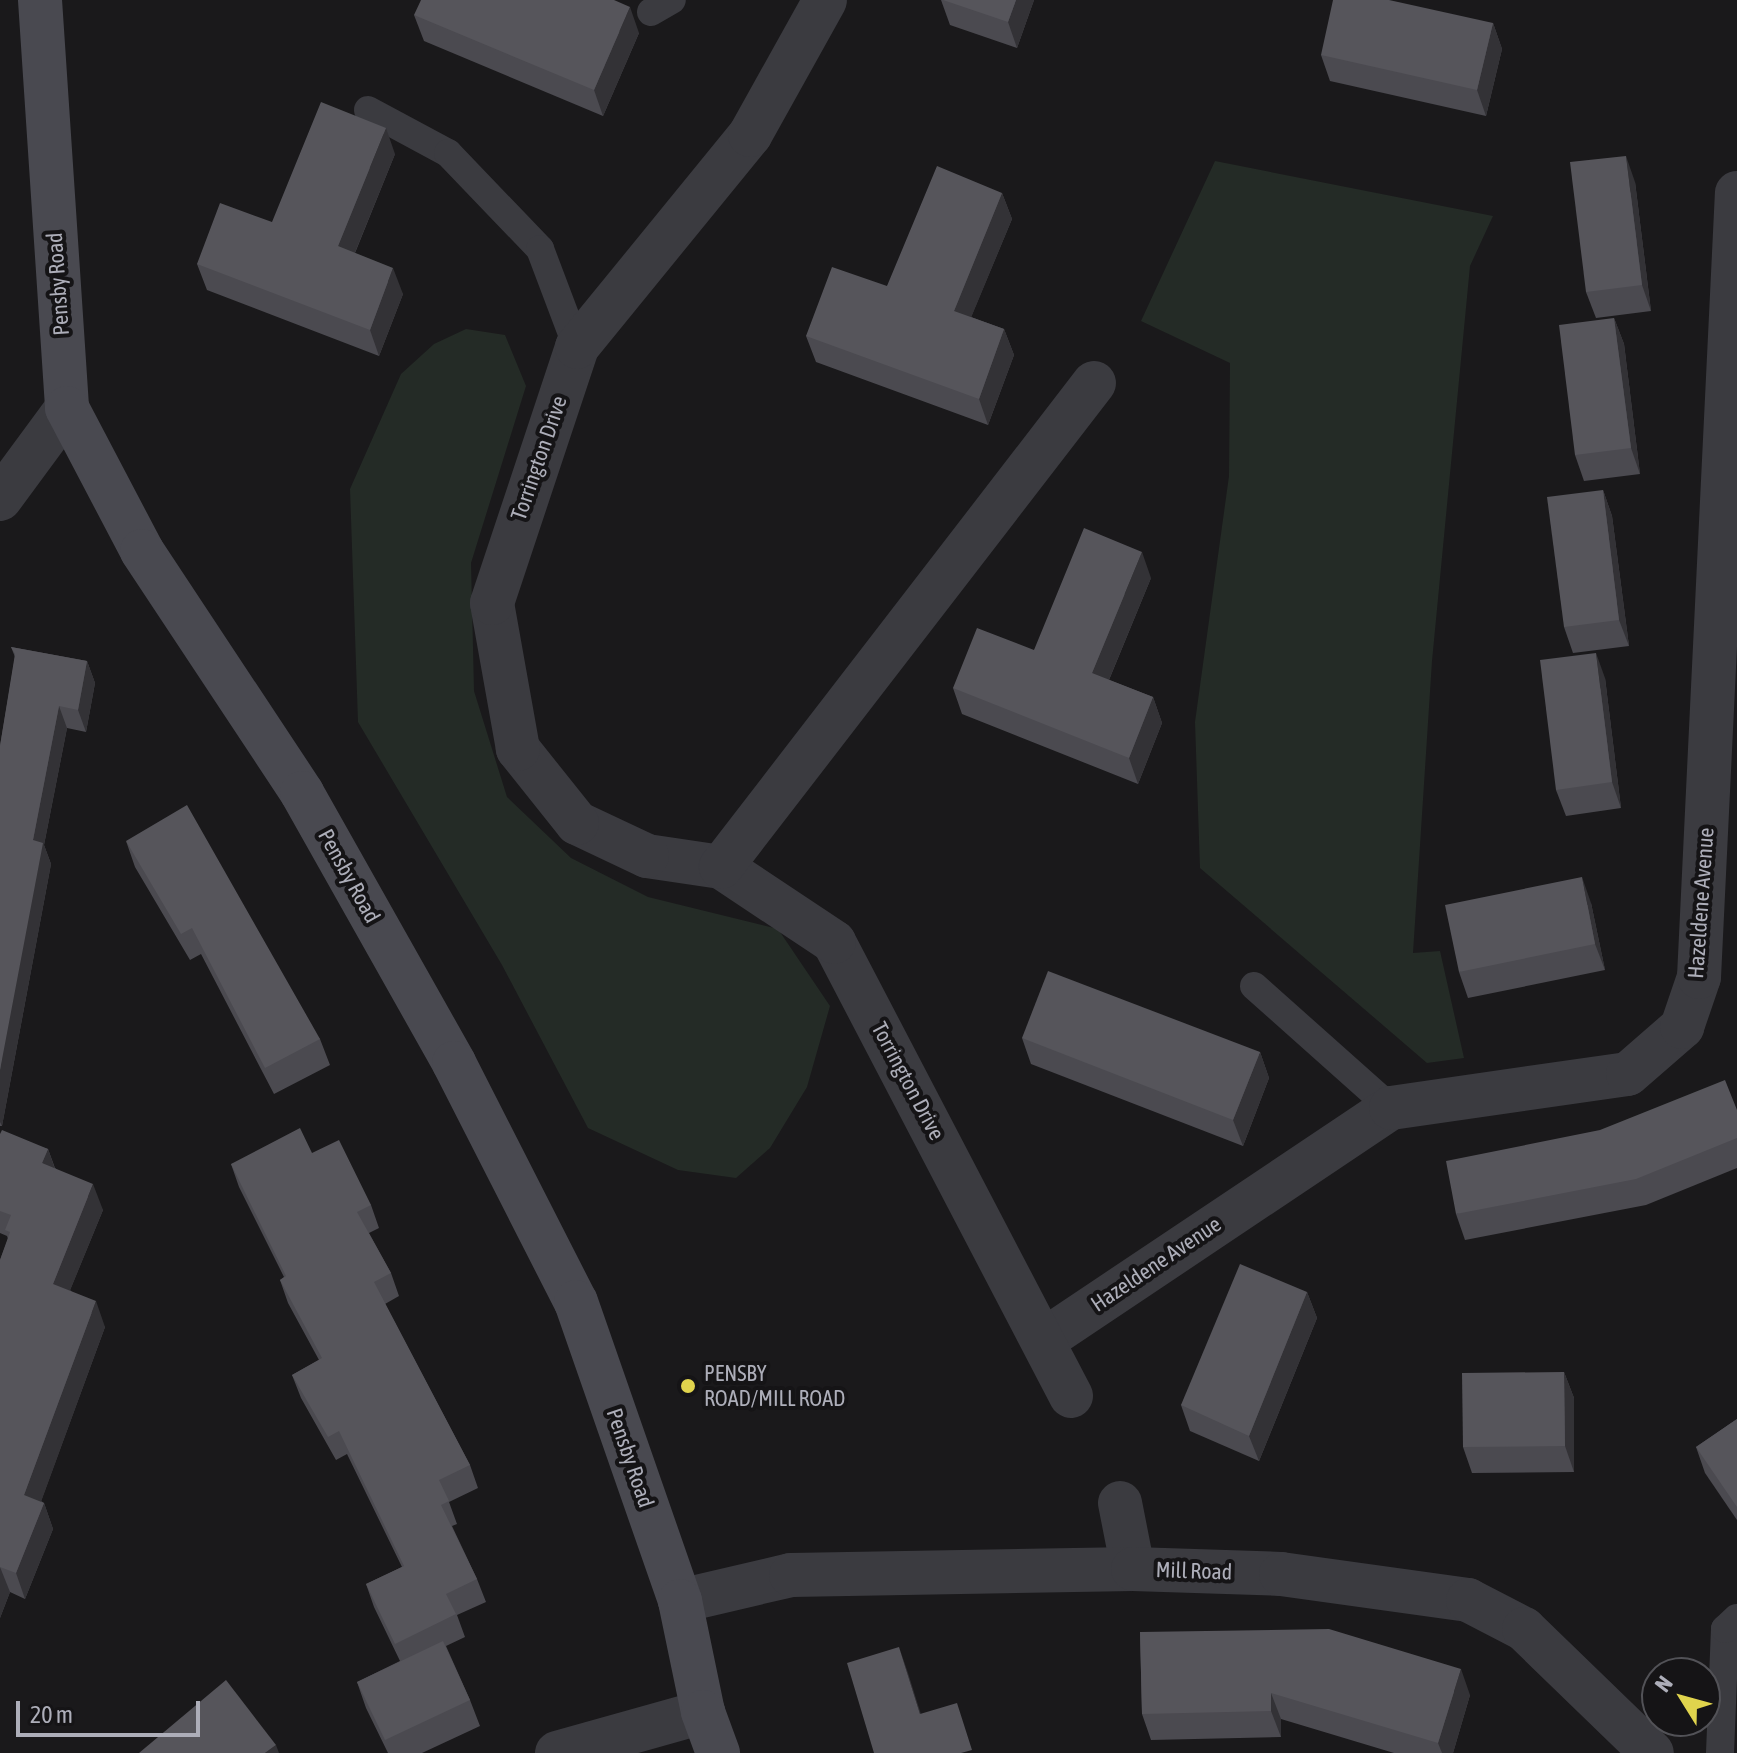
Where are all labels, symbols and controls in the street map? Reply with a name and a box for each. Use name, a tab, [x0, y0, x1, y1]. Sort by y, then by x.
street label: Pensby Road	[41, 232, 75, 336]
street label: Torrington Drive	[505, 392, 573, 524]
street label: Pensby Road	[312, 824, 386, 928]
street label: Hazeldene Avenue	[1683, 827, 1719, 979]
street label: Torrington Drive	[866, 1018, 950, 1144]
street label: Hazeldene Avenue	[1086, 1211, 1226, 1317]
place label: PENSBY ROAD/MILL ROAD	[704, 1360, 845, 1412]
marker: PENSBY ROAD/MILL ROAD	[679, 1377, 697, 1395]
street label: Pensby Road	[601, 1405, 659, 1511]
street label: Mill Road	[1155, 1556, 1233, 1586]
north arrow	[1641, 1657, 1721, 1737]
text: N	[1649, 1671, 1678, 1697]
scale bar	[20, 1685, 204, 1735]
text: 20 m	[30, 1701, 73, 1728]

